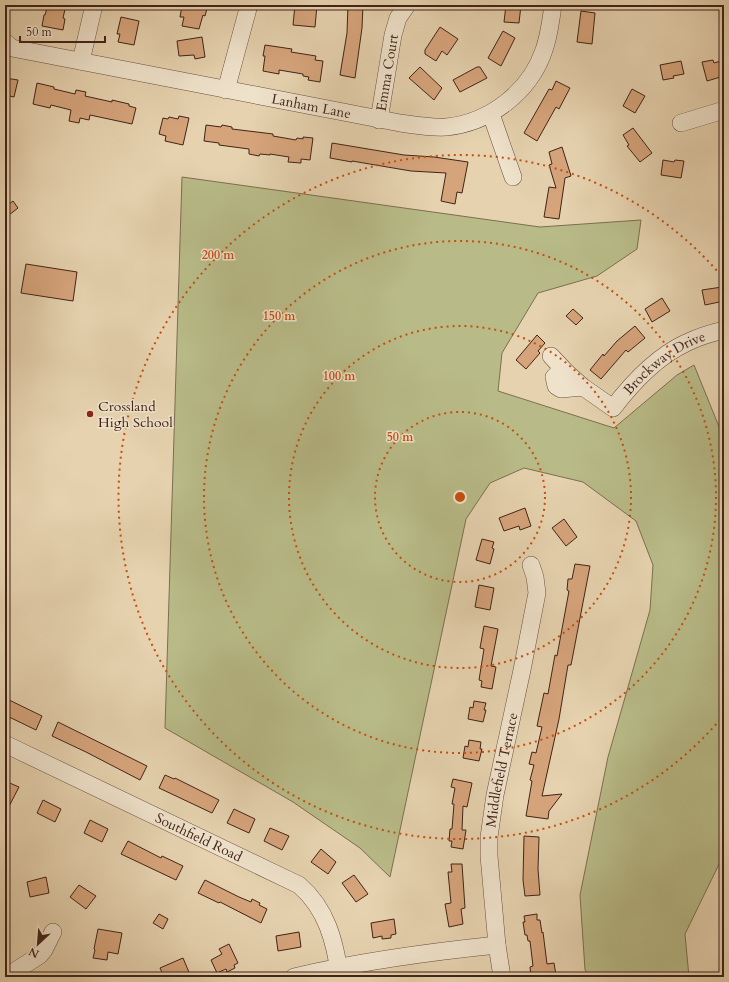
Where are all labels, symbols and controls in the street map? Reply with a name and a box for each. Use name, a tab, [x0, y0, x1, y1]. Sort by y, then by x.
scale bar	[20, 18, 105, 44]
text: 50 m	[26, 24, 53, 40]
street label: Emma Court	[372, 32, 403, 113]
street label: Lanham Lane	[270, 89, 353, 123]
text: 200 m	[202, 247, 235, 263]
text: 150 m	[263, 308, 296, 324]
street label: Brockway Drive	[619, 327, 708, 399]
text: 100 m	[323, 368, 356, 384]
place label: Crossland High School	[98, 397, 173, 432]
marker: Crossland High School	[85, 409, 95, 419]
text: 50 m	[387, 429, 414, 445]
centre of rings	[453, 490, 467, 504]
street label: Middlefield Terrace	[481, 711, 523, 829]
street label: Southfield Road	[152, 808, 246, 867]
north arrow	[18, 924, 58, 964]
text: N	[26, 944, 41, 961]

